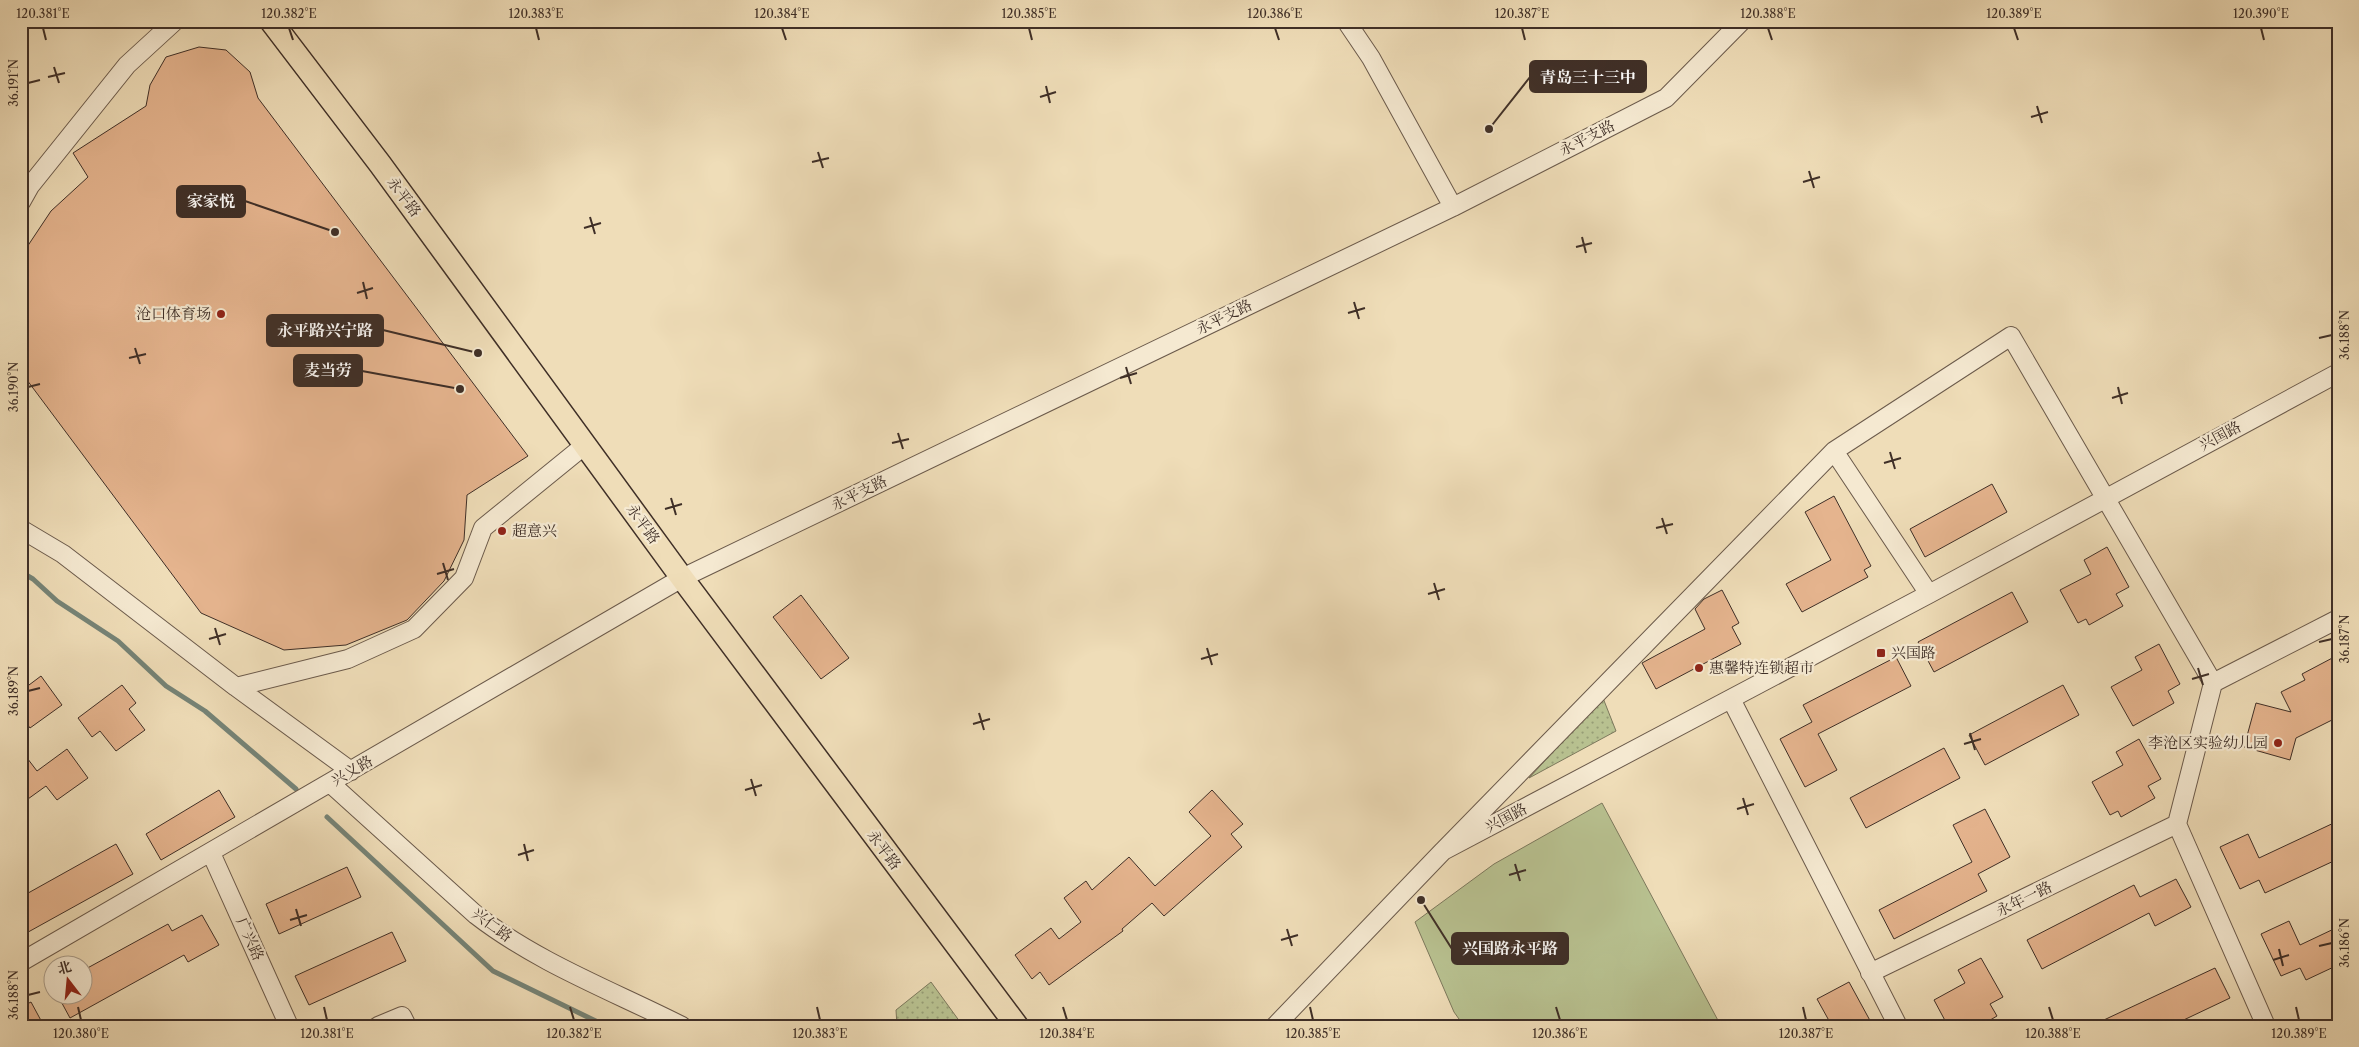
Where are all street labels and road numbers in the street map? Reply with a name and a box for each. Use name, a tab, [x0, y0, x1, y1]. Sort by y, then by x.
street label: 永平支路	[1556, 115, 1618, 160]
street label: 永平路	[383, 173, 426, 220]
street label: 永平支路	[1193, 295, 1255, 338]
street label: 兴国路	[2195, 417, 2244, 455]
street label: 永平支路	[828, 471, 890, 514]
street label: 永平路	[622, 500, 664, 547]
street label: 兴义路	[328, 751, 376, 790]
street label: 兴国路	[1481, 799, 1530, 837]
street label: 永平路	[863, 826, 906, 873]
street label: 永年一路	[1993, 877, 2055, 920]
street label: 兴仁路	[469, 904, 516, 946]
street label: 广兴路	[233, 914, 268, 963]

